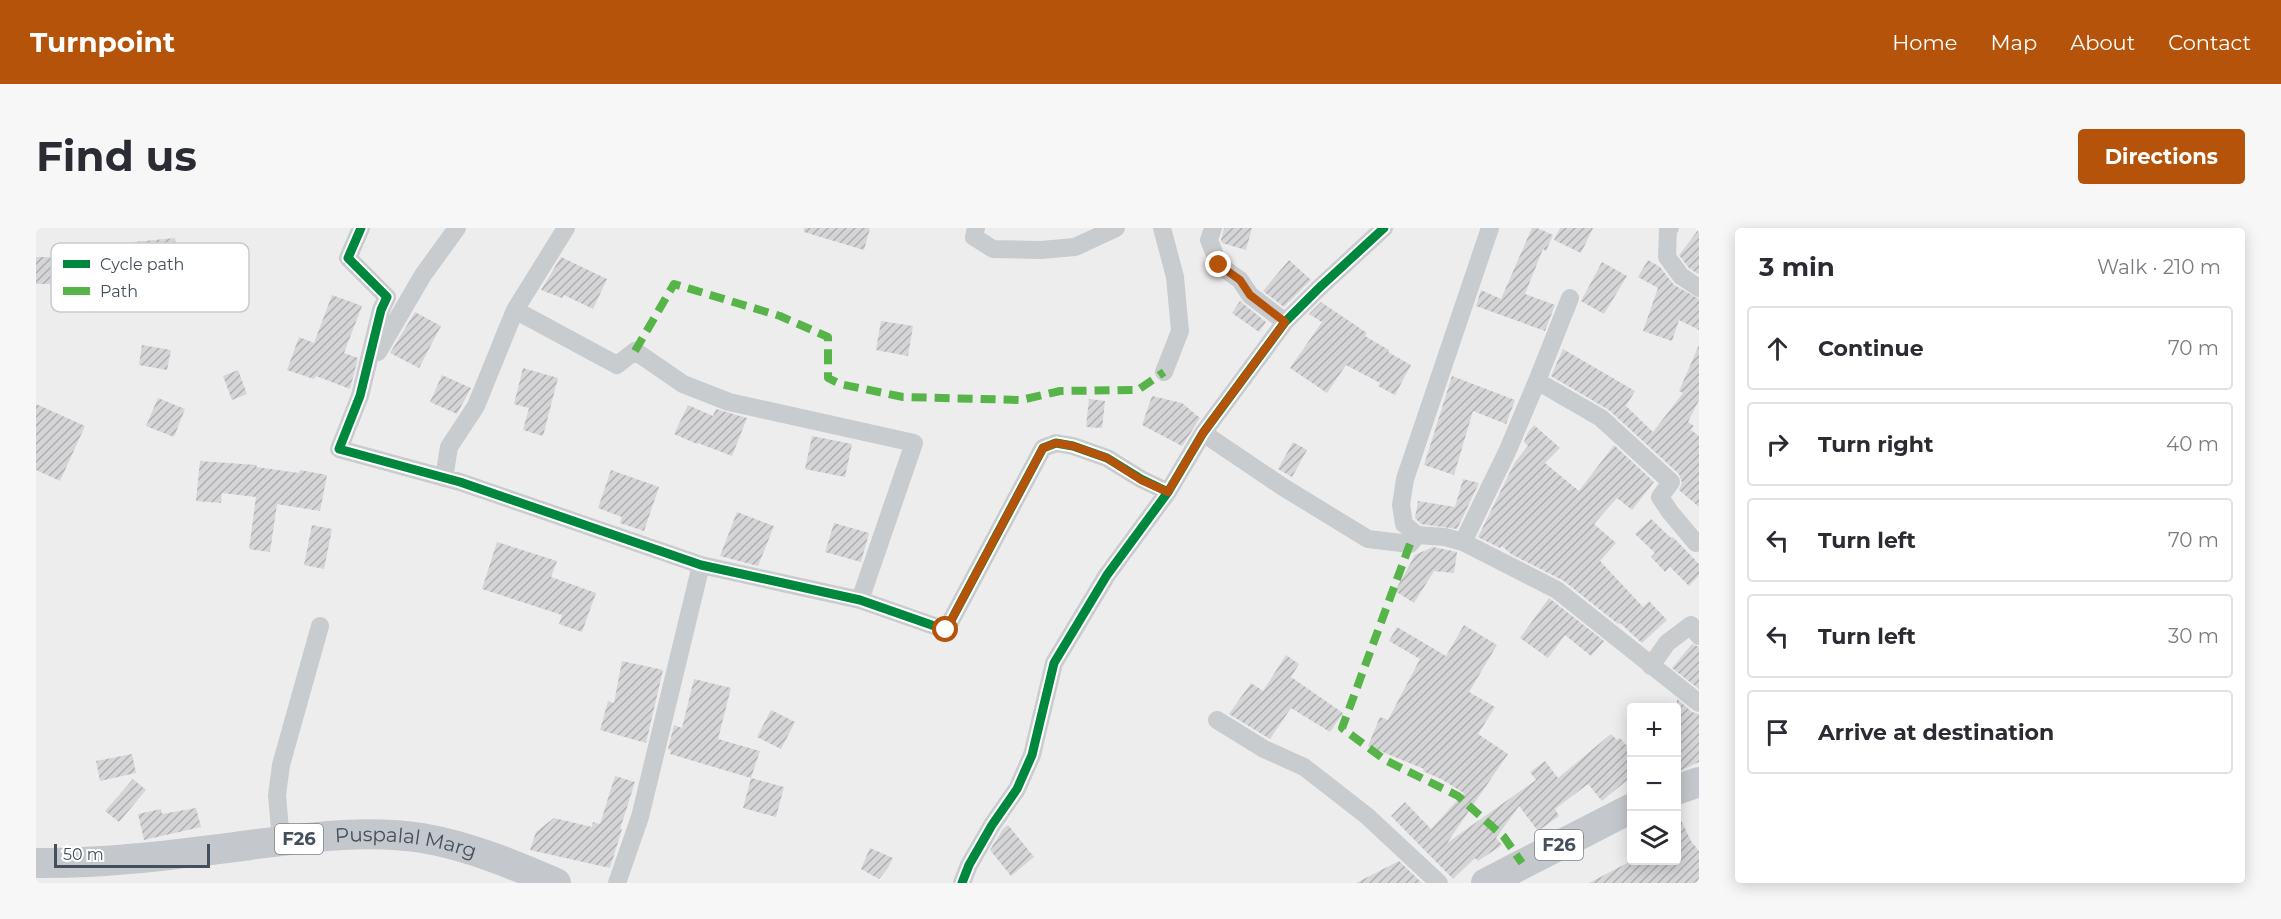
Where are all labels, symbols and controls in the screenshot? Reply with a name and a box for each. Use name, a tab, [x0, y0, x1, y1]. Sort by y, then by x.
text: Turnpoint	[30, 25, 175, 59]
text: Home	[1892, 30, 1957, 55]
text: Map	[1990, 30, 2037, 55]
text: About	[2070, 30, 2135, 55]
text: Contact	[2168, 30, 2251, 55]
button: Directions	[2078, 129, 2245, 184]
text: Find us	[36, 130, 197, 182]
legend	[51, 243, 249, 312]
route end	[1205, 251, 1231, 277]
text: 3 min	[1759, 251, 1835, 283]
text: Cycle path	[100, 255, 184, 274]
text: Walk · 210 m	[2097, 255, 2221, 279]
text: Path	[100, 282, 138, 301]
icon: ahead	[1761, 332, 1794, 365]
text: Continue	[1818, 335, 1924, 362]
text: 70 m	[2168, 336, 2219, 360]
icon: right	[1761, 428, 1794, 461]
text: Turn right	[1818, 431, 1933, 458]
text: 40 m	[2166, 432, 2219, 456]
icon: left	[1761, 524, 1794, 557]
text: Turn left	[1818, 527, 1916, 554]
text: 70 m	[2168, 528, 2219, 552]
route start	[932, 616, 958, 642]
icon: left	[1761, 620, 1794, 653]
text: Turn left	[1818, 623, 1916, 650]
text: 30 m	[2168, 624, 2219, 648]
map controls	[1627, 703, 1681, 865]
button: +	[1627, 703, 1681, 757]
icon: arrive	[1761, 716, 1794, 749]
text: Arrive at destination	[1818, 719, 2054, 746]
button: −	[1627, 757, 1681, 811]
button: layers	[1627, 811, 1681, 865]
street label: Puspalal Marg	[334, 822, 480, 863]
road number: F26	[275, 824, 323, 854]
road number: F26	[1535, 830, 1583, 860]
scale bar	[54, 841, 210, 868]
text: 50 m	[63, 845, 104, 864]

